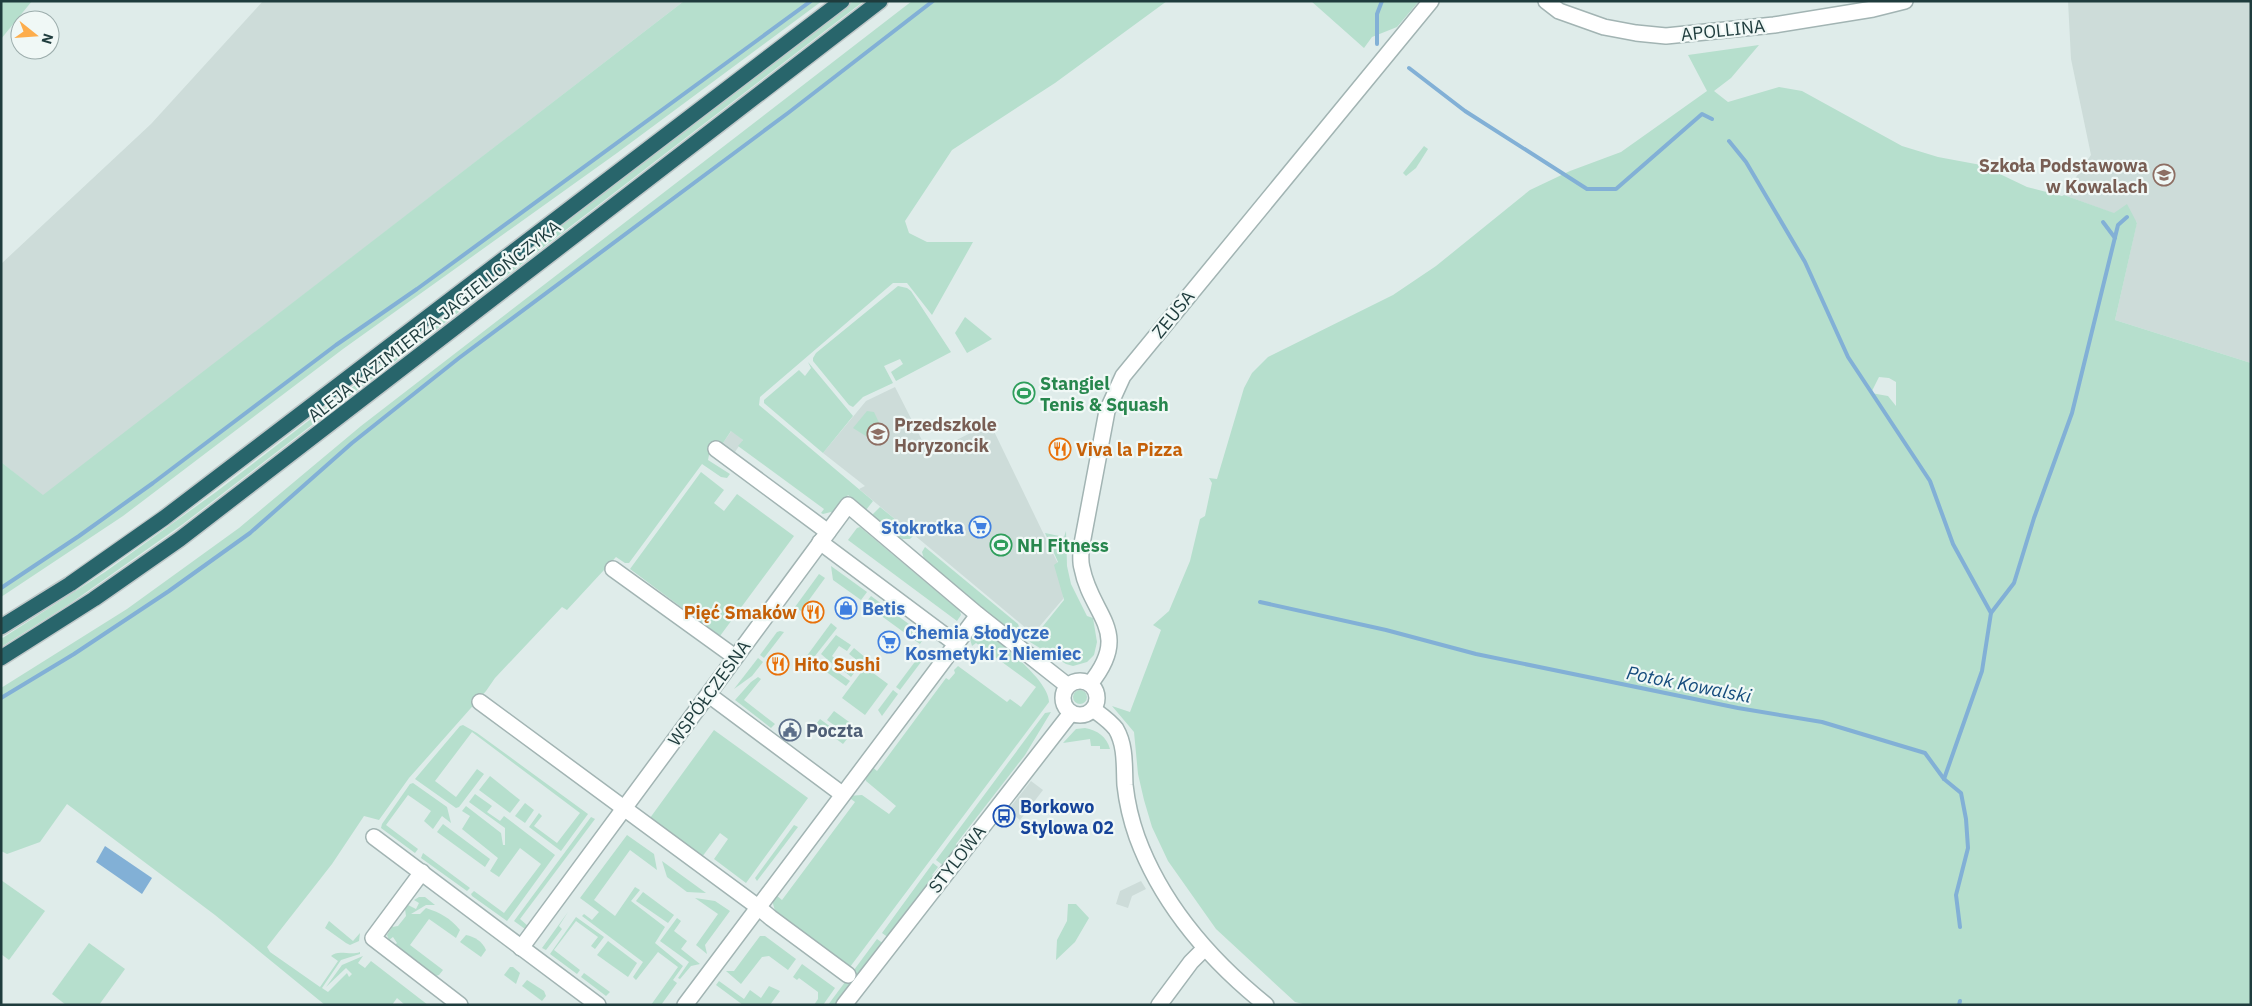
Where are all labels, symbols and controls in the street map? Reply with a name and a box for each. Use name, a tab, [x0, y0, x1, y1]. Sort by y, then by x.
north arrow	[10, 10, 60, 60]
street label: APOLLINA	[1680, 14, 1767, 46]
text: N	[37, 31, 58, 46]
place label: Szkoła Podstawowa w Kowalach	[1979, 154, 2148, 198]
school or university icon: Szkoła Podstawowa w Kowalach	[2152, 163, 2176, 187]
street label: ALEJA KAZIMIERZA JAGIELLOŃCZYKA	[303, 215, 566, 427]
street label: ZEUSA	[1147, 285, 1200, 343]
place label: Stangiel Tenis & Squash	[1040, 372, 1169, 416]
sports icon: Stangiel Tenis & Squash	[1012, 381, 1036, 405]
place label: Przedszkole Horyzoncik	[894, 413, 997, 457]
school or university icon: Przedszkole Horyzoncik	[866, 422, 890, 446]
restaurant icon: Viva la Pizza	[1048, 437, 1072, 461]
place label: Viva la Pizza	[1076, 438, 1183, 461]
supermarket icon: Stokrotka	[968, 515, 992, 539]
place label: Stokrotka	[881, 516, 964, 539]
sports icon: NH Fitness	[989, 533, 1013, 557]
place label: NH Fitness	[1017, 534, 1109, 557]
shop icon: Betis	[834, 596, 858, 620]
place label: Betis	[862, 597, 905, 620]
restaurant icon: Pięć Smaków	[801, 600, 825, 624]
place label: Pięć Smaków	[684, 601, 797, 624]
place label: Chemia Słodycze Kosmetyki z Niemiec	[905, 621, 1081, 665]
supermarket icon: Chemia Słodycze Kosmetyki z Niemiec	[877, 630, 901, 654]
street label: WSPÓŁCZESNA	[663, 635, 755, 751]
restaurant icon: Hito Sushi	[766, 652, 790, 676]
place label: Hito Sushi	[794, 653, 880, 676]
water label: Potok Kowalski	[1625, 660, 1754, 708]
public building icon: Poczta	[778, 718, 802, 742]
place label: Poczta	[806, 719, 863, 742]
place label: Borkowo Stylowa 02	[1020, 795, 1114, 839]
bus stop icon: Borkowo Stylowa 02	[992, 804, 1016, 828]
street label: STYLOWA	[923, 820, 991, 898]

